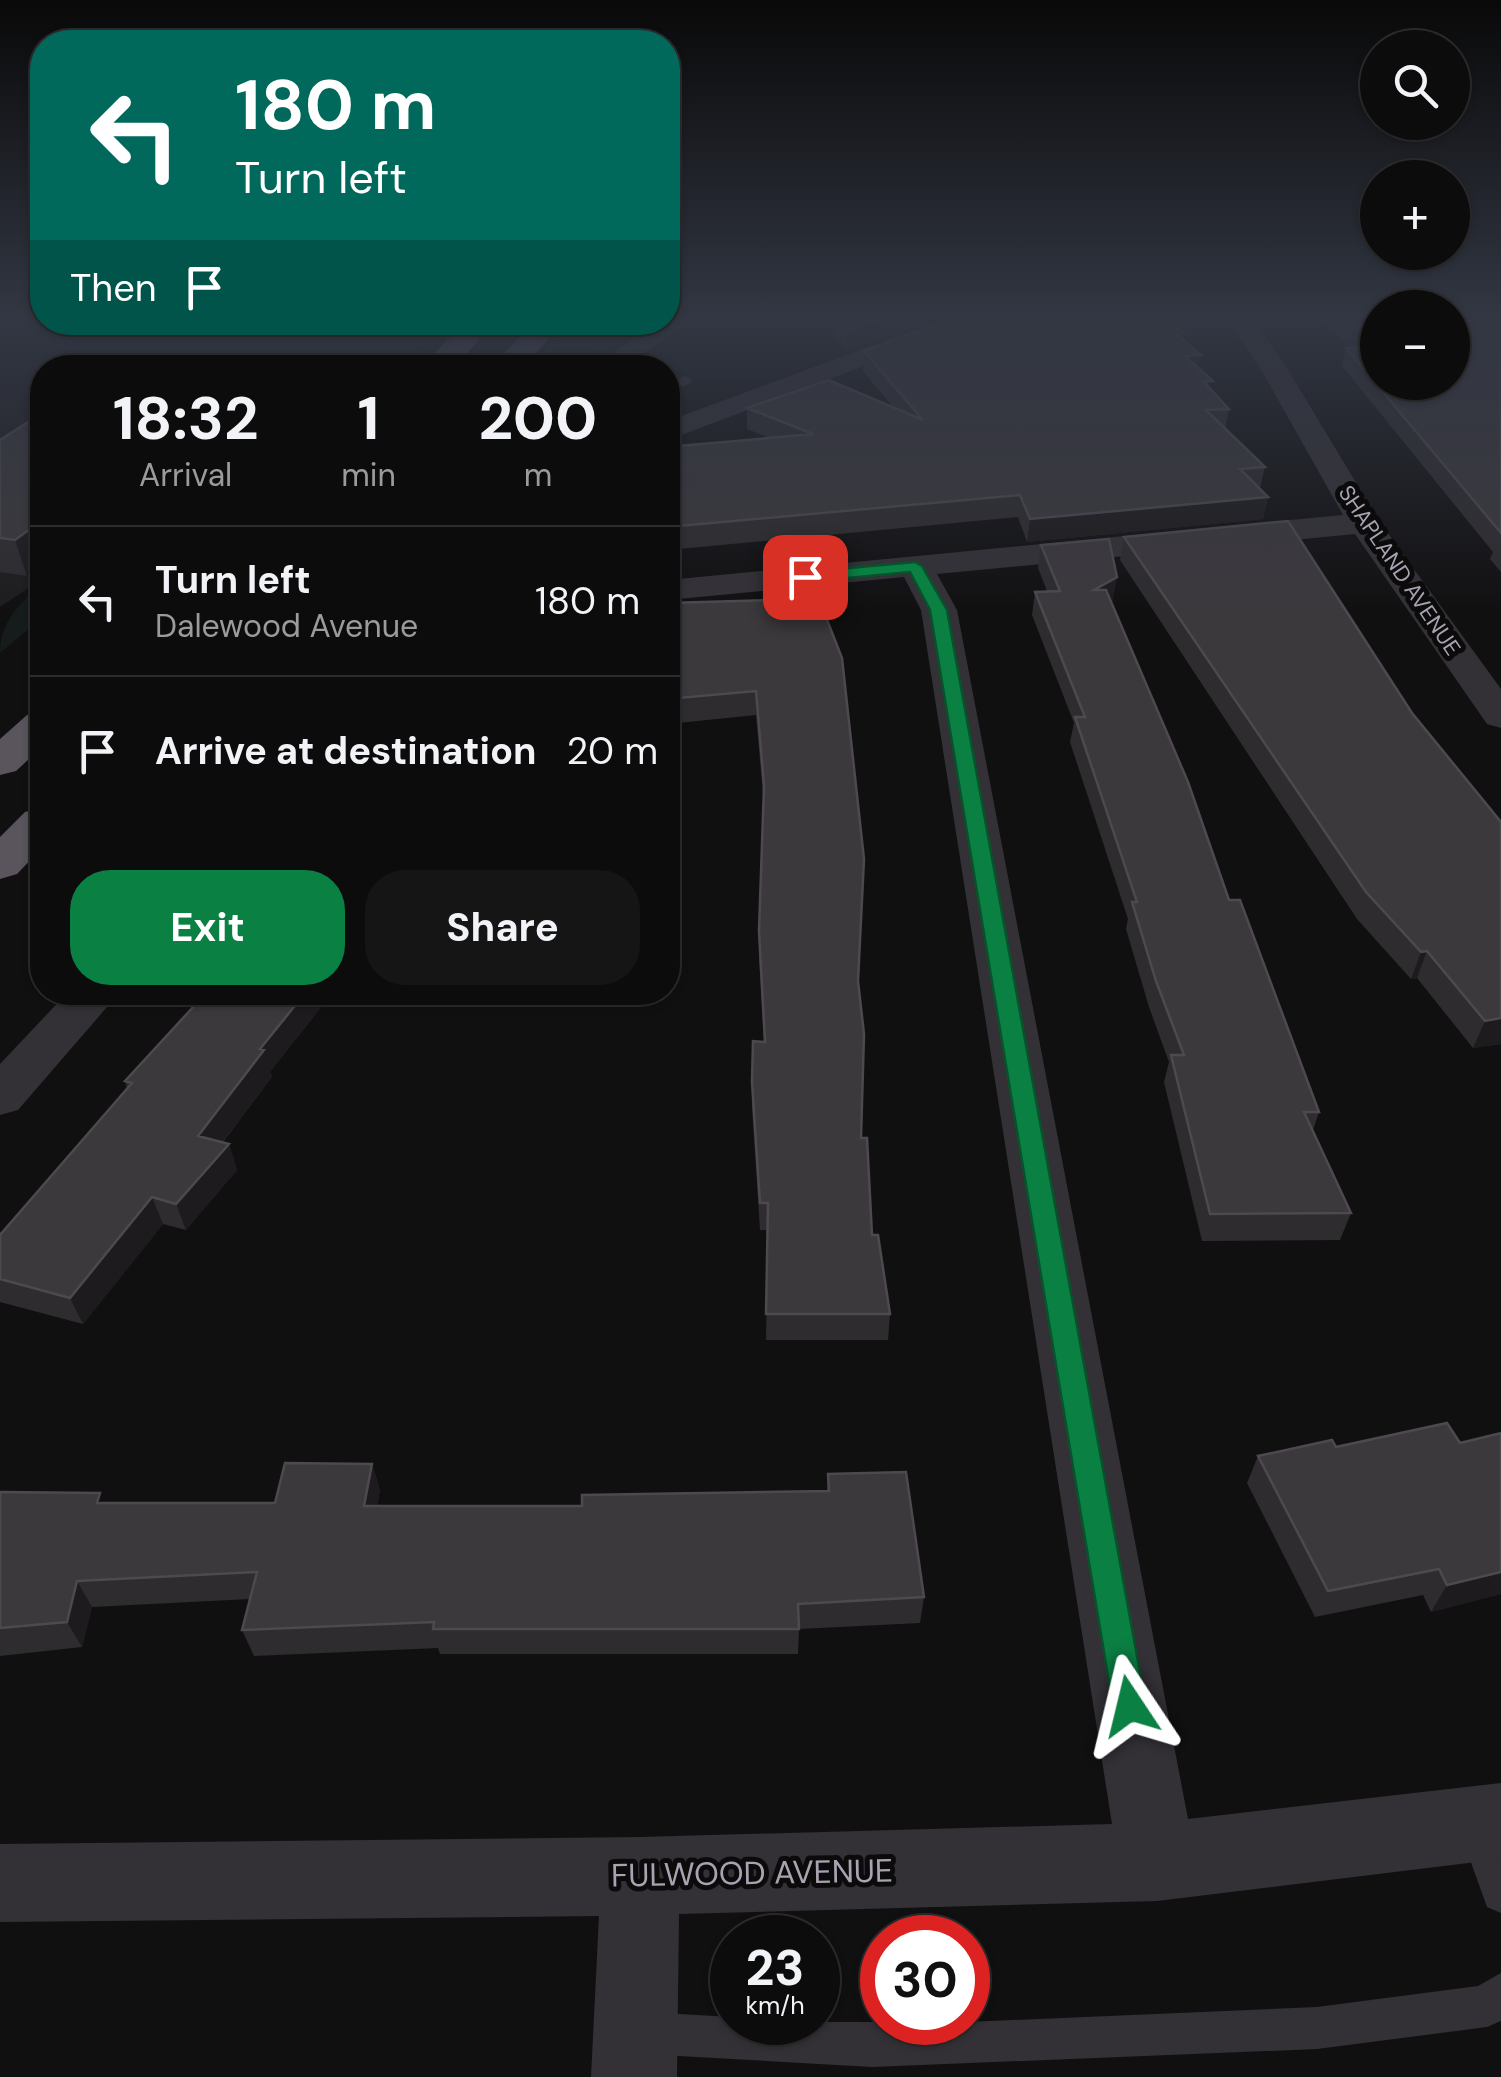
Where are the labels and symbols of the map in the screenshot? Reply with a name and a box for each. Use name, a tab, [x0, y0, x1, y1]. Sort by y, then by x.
street label: SHAPLAND AVENUE	[1332, 480, 1467, 661]
pin	[763, 535, 848, 620]
position arrow	[1078, 1654, 1182, 1758]
street label: FULWOOD AVENUE	[611, 1850, 893, 1896]
speed limit sign: 30	[860, 1915, 990, 2045]

